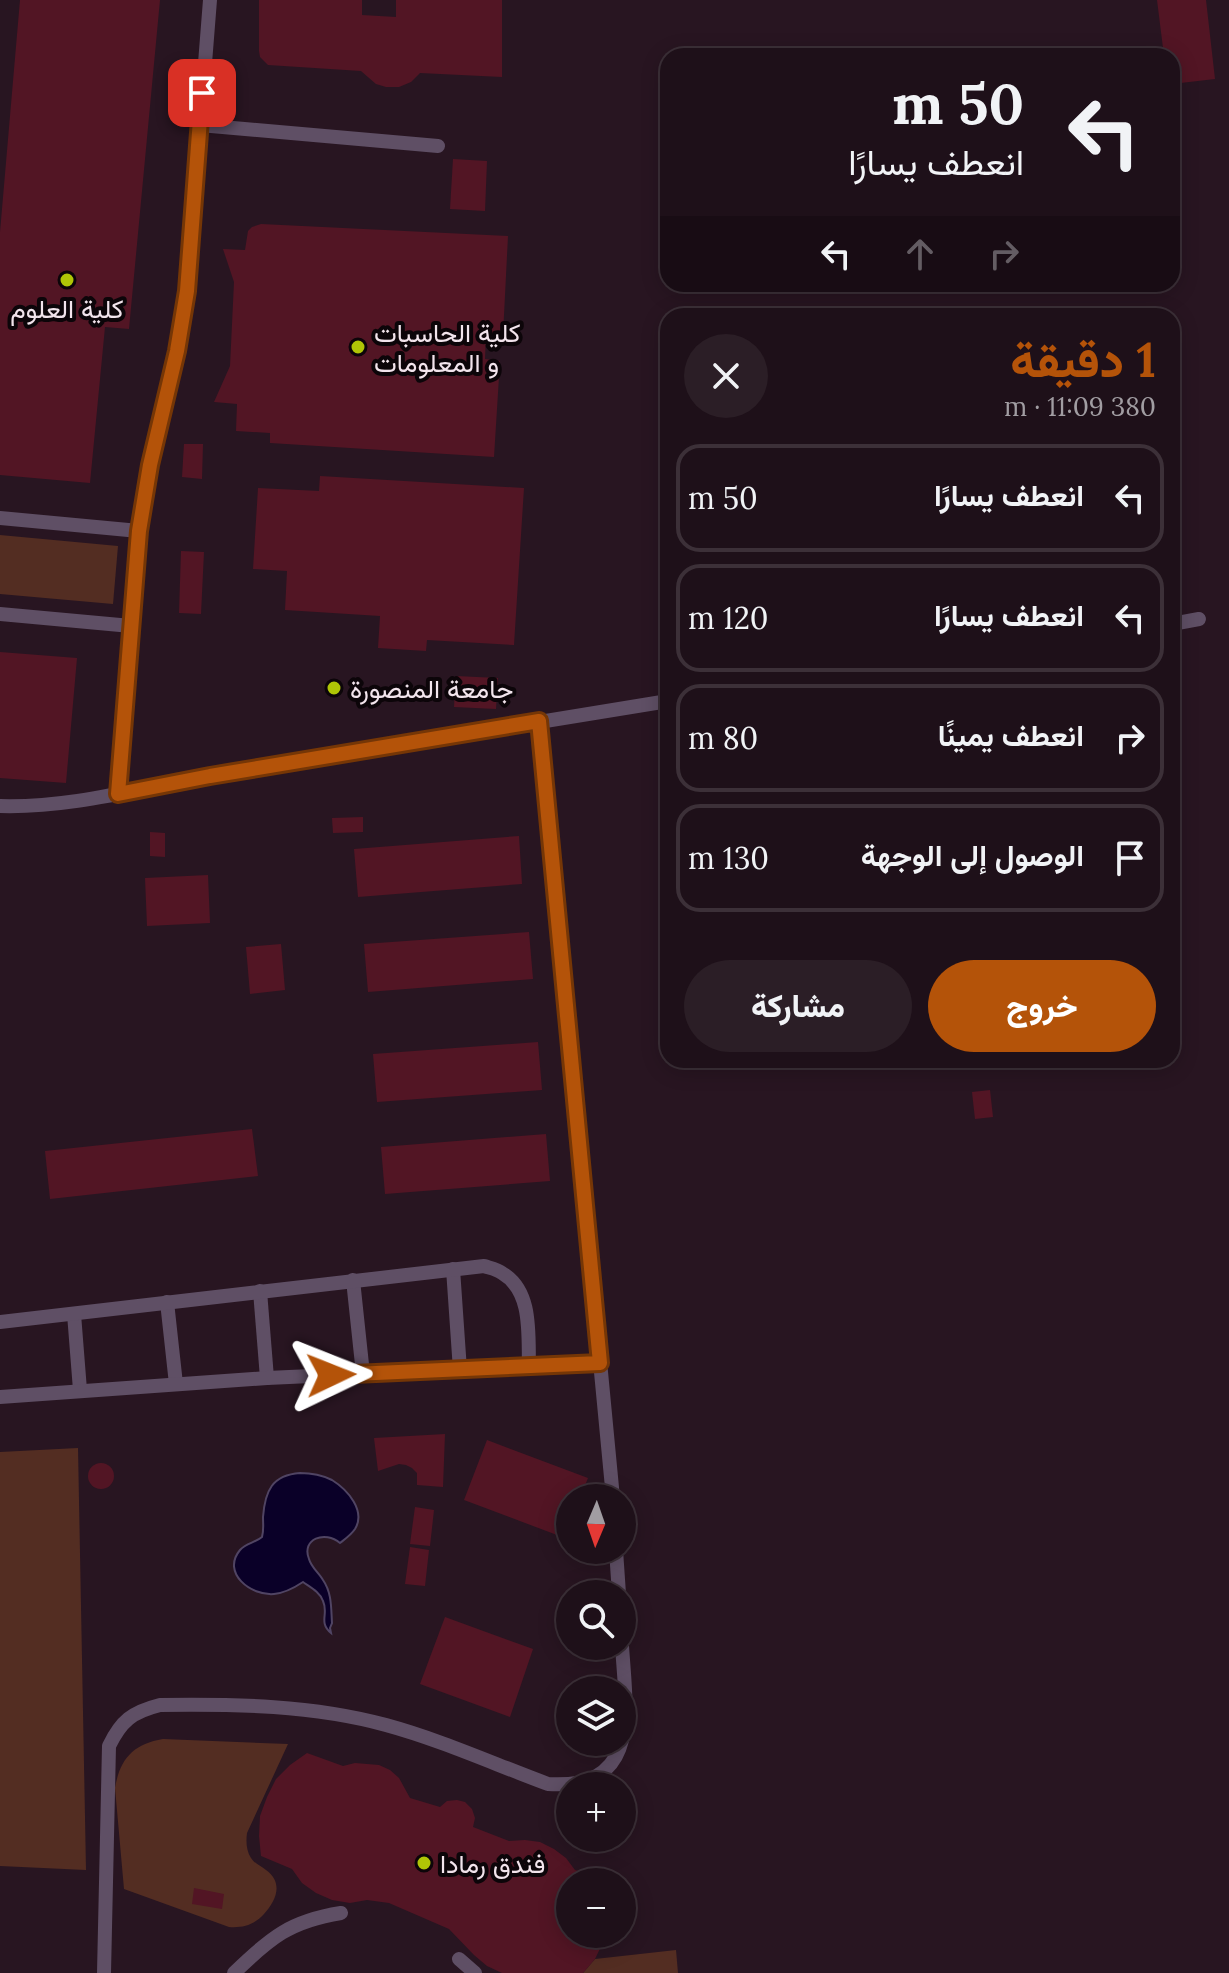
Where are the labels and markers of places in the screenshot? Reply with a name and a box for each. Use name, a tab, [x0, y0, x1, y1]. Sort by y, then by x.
pin	[168, 59, 236, 127]
marker: كلية العلوم	[58, 271, 76, 289]
place label: كلية العلوم	[10, 292, 124, 326]
place label: كلية الحاسبات و المعلومات	[374, 316, 521, 379]
marker: كلية الحاسبات و المعلومات	[349, 338, 367, 356]
place label: جامعة المنصورة	[350, 672, 513, 705]
marker: جامعة المنصورة	[325, 679, 343, 697]
place label: فندق رمادا	[440, 1847, 545, 1880]
marker: فندق رمادا	[415, 1854, 433, 1872]

